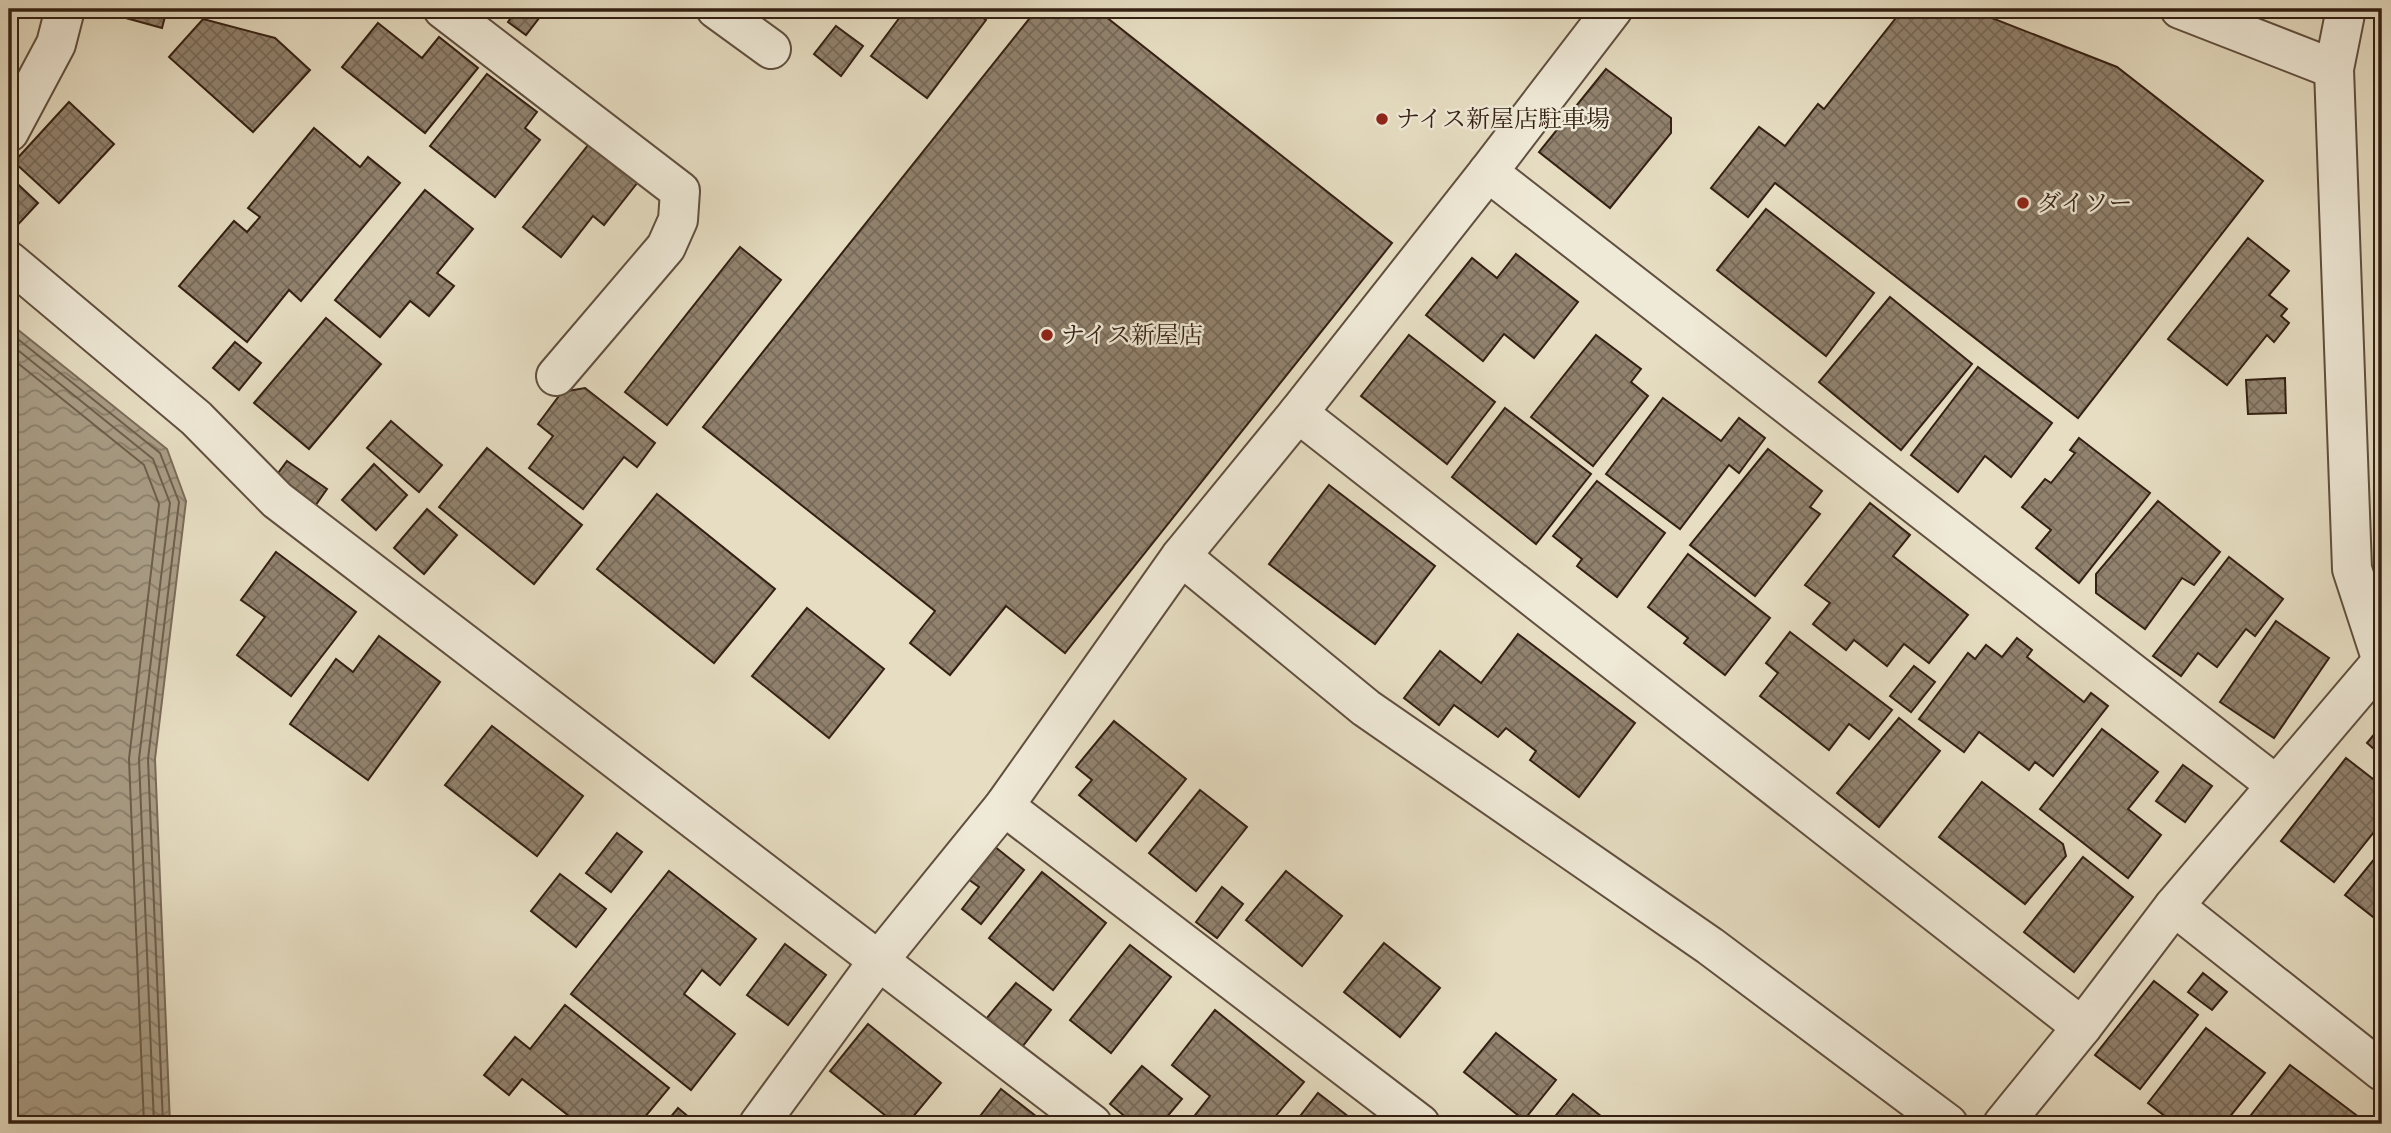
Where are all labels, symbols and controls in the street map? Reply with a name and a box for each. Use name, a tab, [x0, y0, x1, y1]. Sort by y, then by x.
place label: ナイス新屋店駐車場	[1396, 103, 1610, 134]
marker: ナイス新屋店駐車場	[1374, 111, 1390, 127]
place label: ダイソー	[2037, 187, 2133, 218]
marker: ダイソー	[2015, 195, 2031, 211]
place label: ナイス新屋店	[1061, 319, 1203, 350]
marker: ナイス新屋店	[1039, 327, 1055, 343]

